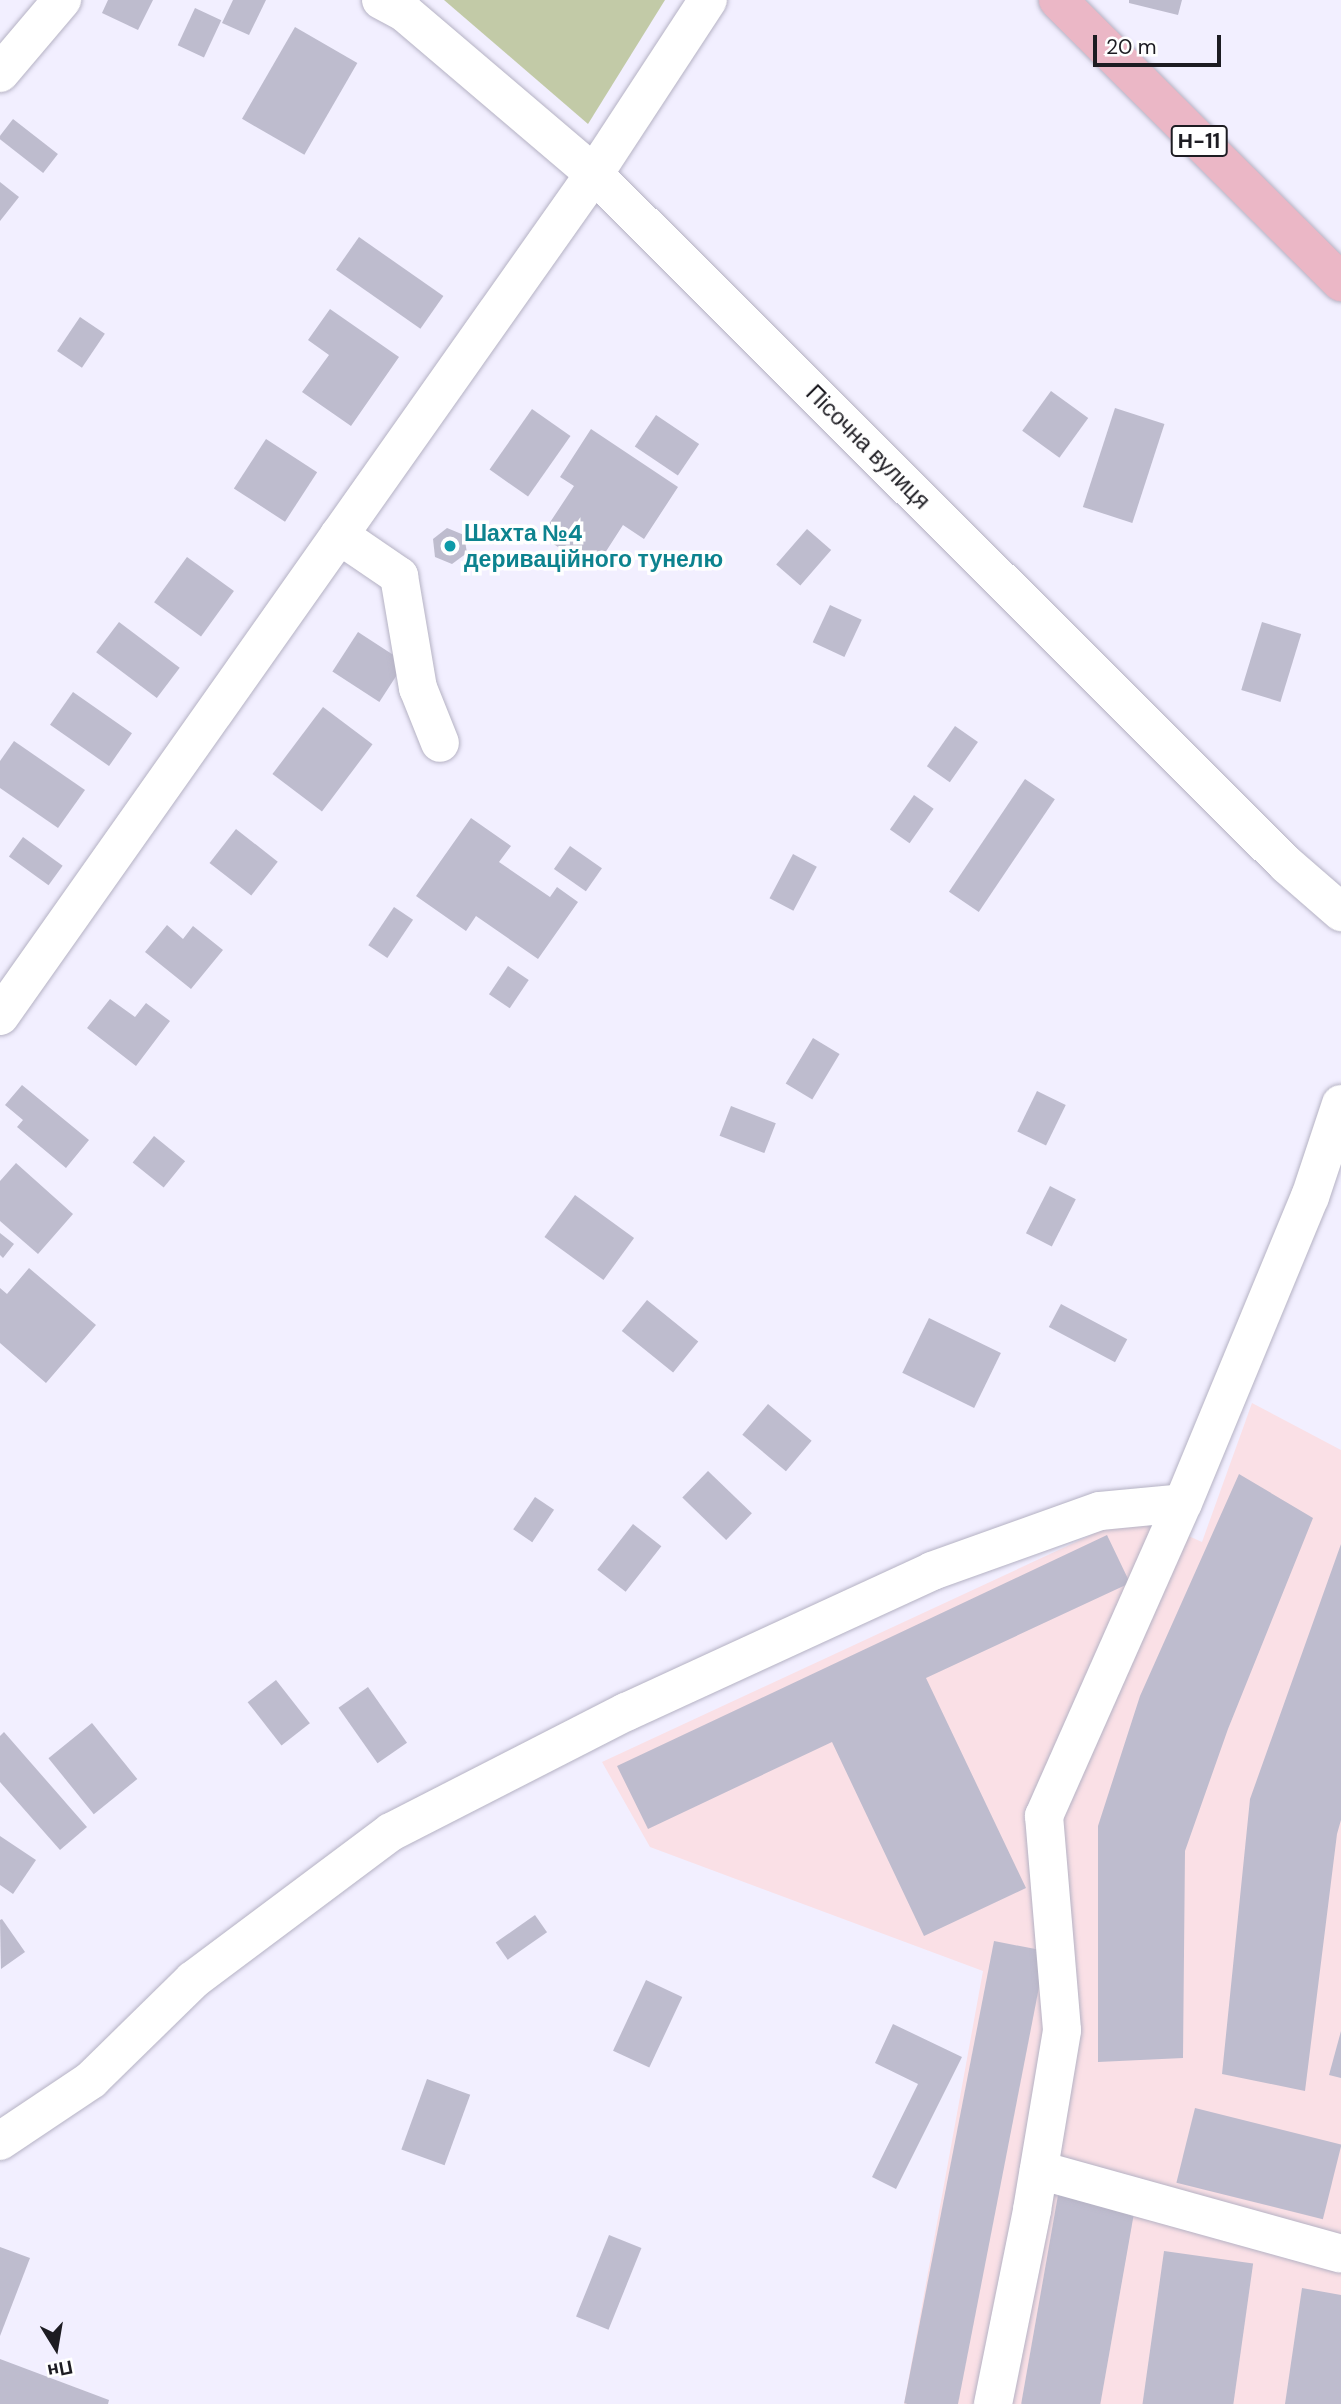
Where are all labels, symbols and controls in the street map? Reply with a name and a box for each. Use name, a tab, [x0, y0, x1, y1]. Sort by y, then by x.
scale bar	[1096, 21, 1224, 65]
text: 20 m	[1106, 33, 1157, 61]
road number: Н-11	[1169, 124, 1229, 158]
street label: Пісочна вулиця	[800, 379, 936, 515]
place label: Шахта №4 дериваційного тунелю	[464, 519, 723, 573]
marker: Шахта №4 дериваційного тунелю	[442, 538, 458, 554]
north arrow	[21, 2313, 91, 2383]
text: Пн	[45, 2354, 75, 2384]

